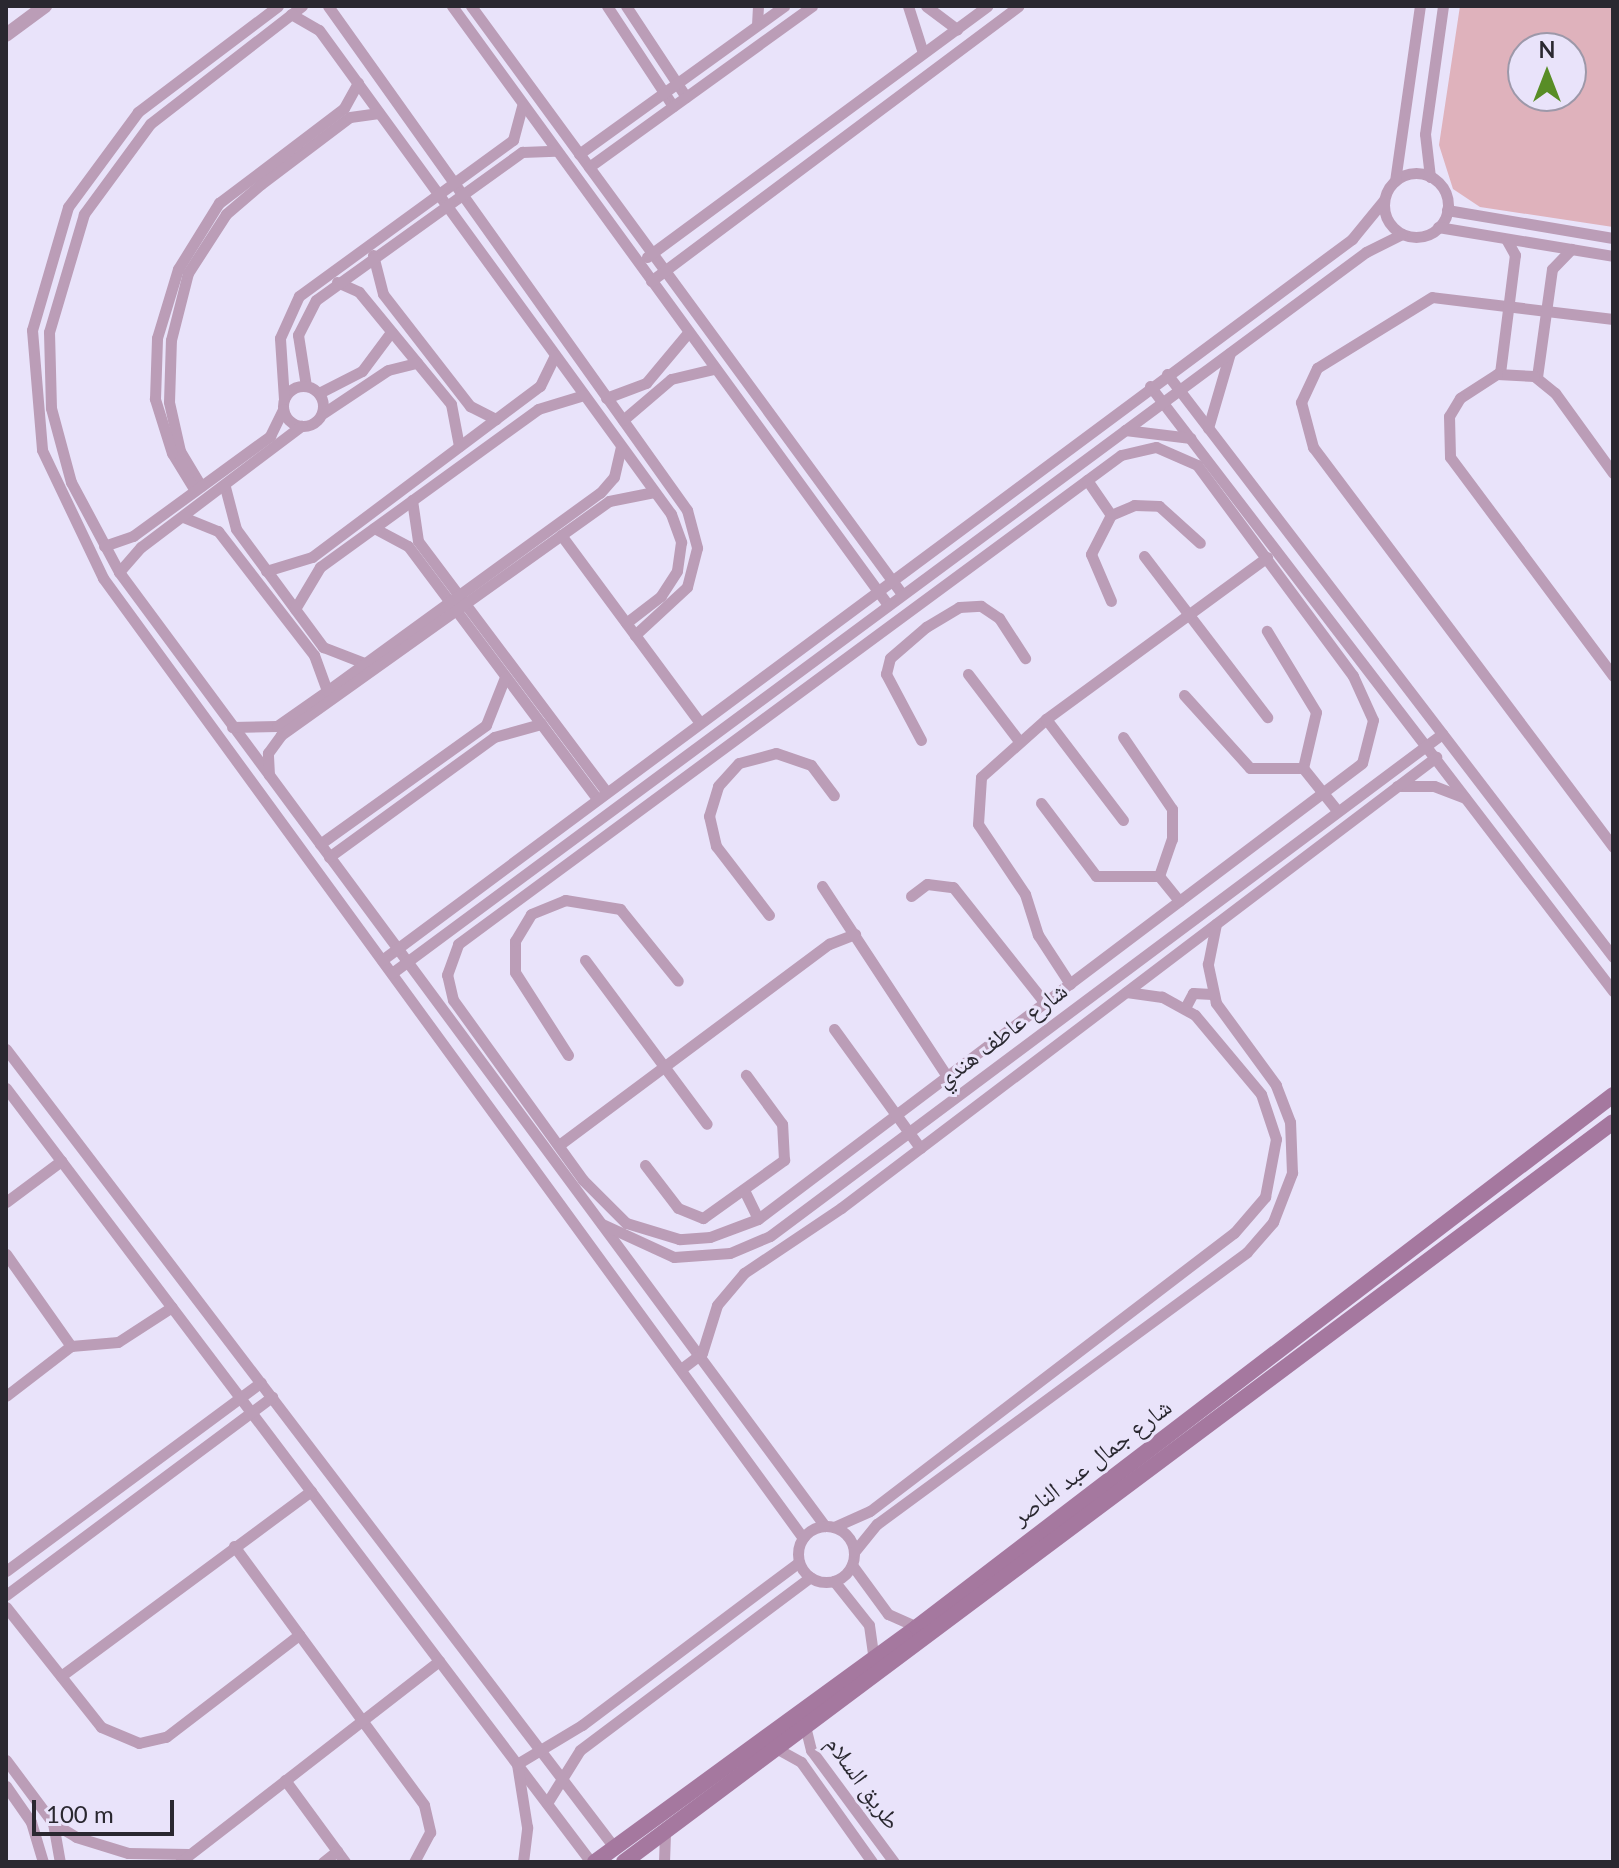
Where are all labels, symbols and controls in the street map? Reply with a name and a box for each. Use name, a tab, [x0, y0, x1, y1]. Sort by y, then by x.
north arrow	[1507, 32, 1587, 112]
text: N	[1539, 36, 1555, 63]
street label: شارع عاطف هندي	[930, 975, 1072, 1093]
street label: شارع جمال عبد الناصر	[1005, 1392, 1177, 1530]
street label: طريق السلام	[820, 1730, 908, 1834]
scale bar	[36, 1784, 178, 1834]
text: 100 m	[46, 1799, 114, 1828]

